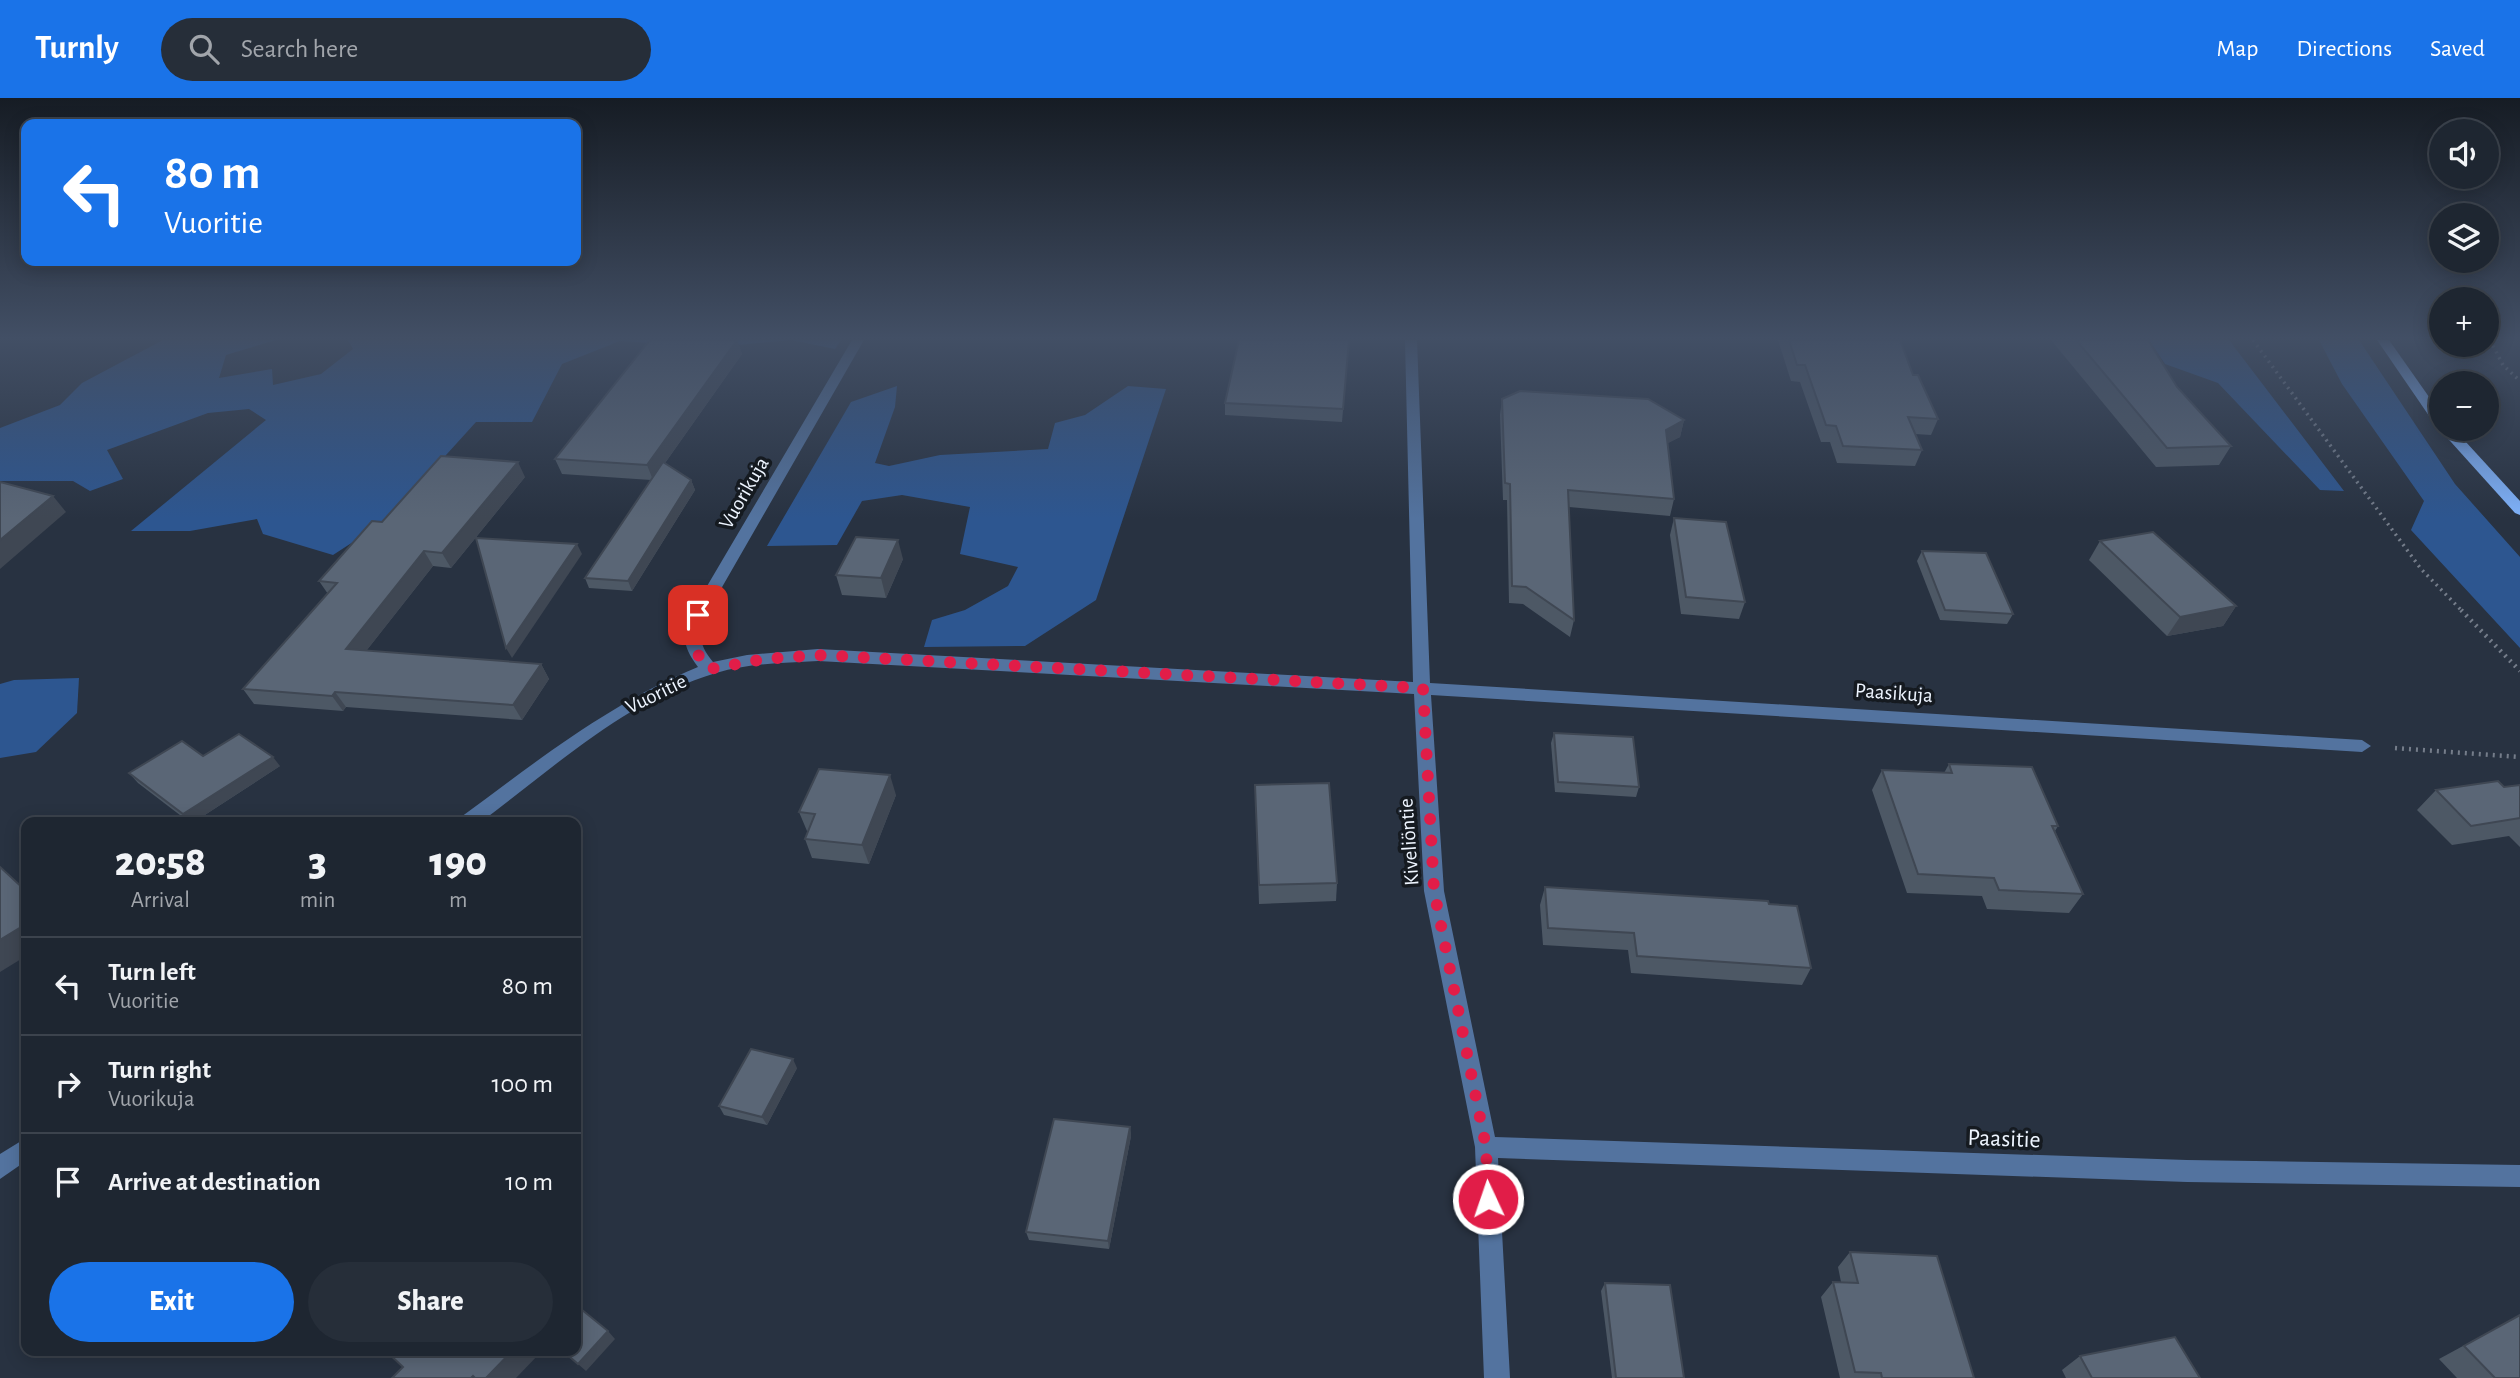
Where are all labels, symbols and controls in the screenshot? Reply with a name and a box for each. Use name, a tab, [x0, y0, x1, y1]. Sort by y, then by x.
search box	[161, 18, 651, 81]
icon: search	[185, 30, 223, 68]
text: Turnly	[35, 32, 119, 65]
text: Search here	[241, 36, 358, 62]
text: Map	[2216, 37, 2258, 61]
text: Directions	[2296, 37, 2392, 61]
text: Saved	[2430, 37, 2485, 61]
map controls	[2429, 119, 2499, 441]
button: sound	[2429, 119, 2499, 189]
icon: left	[49, 147, 140, 238]
text: 80 m	[164, 149, 261, 198]
button: layers	[2429, 203, 2499, 273]
text: Vuoritie	[164, 207, 263, 239]
button: +	[2429, 287, 2499, 357]
button: −	[2429, 371, 2499, 441]
street label: Vuorikuja	[715, 453, 773, 532]
pin	[668, 585, 728, 645]
icon: arrive	[679, 596, 717, 634]
street label: Vuoritie	[622, 670, 690, 718]
street label: Paasikuja	[1854, 680, 1934, 706]
street label: Kiveliöntie	[1395, 798, 1423, 886]
text: 20:58	[115, 841, 206, 883]
text: 3	[308, 841, 327, 883]
text: 190	[429, 841, 487, 883]
text: Arrival	[131, 889, 190, 912]
text: min	[300, 889, 336, 912]
text: m	[449, 889, 467, 912]
text: Turn left	[108, 959, 196, 985]
icon: left	[49, 967, 87, 1005]
text: 80 m	[502, 973, 553, 999]
text: Vuoritie	[108, 990, 179, 1013]
text: Turn right	[108, 1057, 211, 1083]
icon: right	[49, 1065, 87, 1103]
text: 100 m	[492, 1071, 553, 1097]
text: Vuorikuja	[108, 1088, 195, 1111]
street label: Paasitie	[1967, 1126, 2041, 1152]
position arrow	[1451, 1162, 1525, 1236]
icon: arrive	[49, 1163, 87, 1201]
text: Arrive at destination	[108, 1169, 321, 1195]
text: 10 m	[505, 1169, 553, 1195]
button: Exit	[49, 1262, 294, 1342]
button: Share	[308, 1262, 553, 1342]

